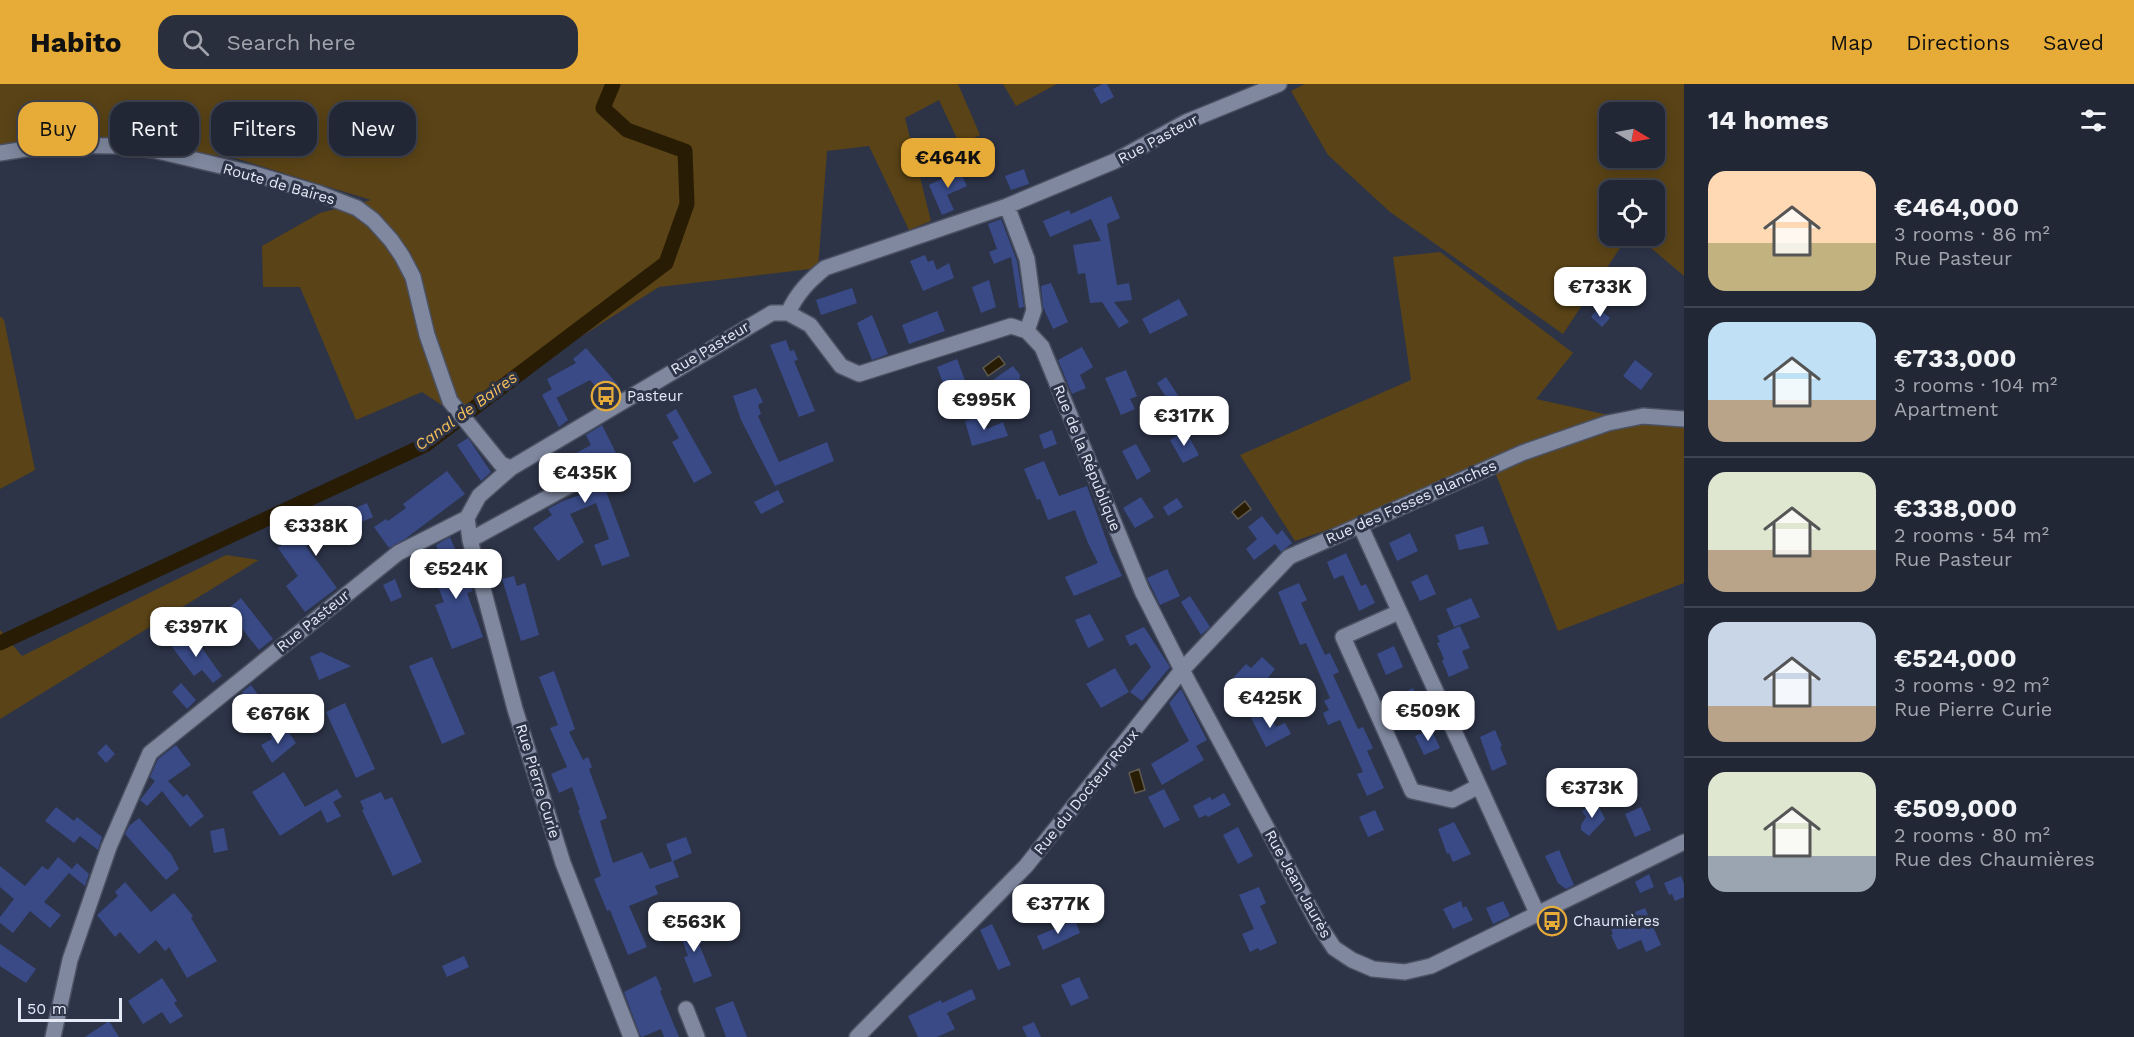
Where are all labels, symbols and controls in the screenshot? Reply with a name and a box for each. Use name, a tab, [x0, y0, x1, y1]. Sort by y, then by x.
search box	[158, 15, 578, 69]
text: Habito	[30, 26, 122, 59]
icon: search	[179, 26, 212, 59]
text: Search here	[227, 30, 356, 55]
text: Map	[1830, 30, 1873, 55]
text: Directions	[1906, 30, 2010, 55]
text: Saved	[2043, 30, 2104, 55]
chip: Buy	[18, 102, 98, 156]
chip: Rent	[110, 102, 199, 156]
chip: Filters	[211, 102, 317, 156]
chip: New	[329, 102, 416, 156]
north arrow	[1599, 102, 1665, 168]
map controls	[1599, 102, 1665, 246]
icon: filters	[2077, 104, 2110, 137]
text: 14 homes	[1708, 105, 1829, 135]
street label: Rue Pasteur	[1115, 110, 1201, 168]
pin: €464K	[906, 138, 990, 189]
text: €464K	[915, 145, 981, 169]
street label: Route de Baires	[221, 159, 337, 209]
button: locate	[1599, 180, 1665, 246]
text: €464,000	[1894, 192, 2019, 222]
icon: home	[1756, 195, 1828, 267]
text: 3 rooms · 86 m²	[1894, 222, 2050, 246]
text: Rue Pasteur	[1894, 246, 2012, 270]
pin: €733K	[1558, 267, 1642, 318]
text: €733K	[1568, 274, 1632, 298]
street label: Rue Pasteur	[667, 317, 753, 379]
text: €733,000	[1894, 343, 2016, 373]
icon: home	[1756, 346, 1828, 418]
water label: Canal de Baires	[411, 368, 521, 454]
text: 3 rooms · 104 m²	[1894, 373, 2057, 397]
bus stop icon: Pasteur	[590, 380, 622, 412]
pin: €995K	[942, 380, 1026, 431]
street label: Rue de la République	[1049, 382, 1125, 534]
place label: Pasteur	[627, 387, 683, 405]
text: €995K	[952, 387, 1016, 411]
pin: €317K	[1142, 396, 1226, 447]
text: Apartment	[1894, 397, 1998, 421]
text: €317K	[1154, 403, 1214, 427]
pin: €435K	[543, 453, 627, 504]
street label: Rue des Fosses Blanches	[1323, 456, 1499, 548]
text: €435K	[553, 460, 617, 484]
text: €338,000	[1894, 493, 2017, 523]
icon: home	[1756, 496, 1828, 568]
pin: €338K	[274, 506, 358, 557]
text: €338K	[284, 513, 348, 537]
text: 2 rooms · 54 m²	[1894, 523, 2049, 547]
text: Rue Pasteur	[1894, 547, 2012, 571]
pin: €524K	[414, 549, 498, 600]
text: €524K	[424, 556, 488, 580]
street label: Rue Pasteur	[273, 586, 353, 656]
pin: €397K	[154, 607, 238, 658]
text: €397K	[164, 614, 228, 638]
text: €524,000	[1894, 643, 2017, 673]
icon: home	[1756, 646, 1828, 718]
text: 3 rooms · 92 m²	[1894, 673, 2049, 697]
pin: €425K	[1228, 678, 1312, 729]
text: €425K	[1238, 685, 1302, 709]
pin: €509K	[1386, 691, 1470, 742]
pin: €676K	[236, 694, 320, 745]
text: Rue Pierre Curie	[1894, 697, 2052, 721]
text: €509K	[1396, 698, 1460, 722]
text: €676K	[246, 701, 310, 725]
street label: Rue Pierre Curie	[512, 722, 564, 840]
street label: Rue du Docteur Roux	[1030, 726, 1142, 858]
pin: €373K	[1550, 768, 1634, 819]
text: €373K	[1560, 775, 1624, 799]
text: €509,000	[1894, 793, 2018, 823]
icon: home	[1756, 796, 1828, 868]
text: 2 rooms · 80 m²	[1894, 823, 2050, 847]
street label: Rue Jean Jaurès	[1261, 827, 1335, 941]
text: Rue des Chaumières	[1894, 847, 2095, 871]
pin: €377K	[1016, 884, 1100, 935]
text: €377K	[1026, 891, 1090, 915]
pin: €563K	[652, 902, 736, 953]
bus stop icon: Chaumières	[1536, 905, 1568, 937]
text: €563K	[662, 909, 726, 933]
place label: Chaumières	[1573, 912, 1660, 930]
scale bar	[18, 995, 122, 1022]
text: 50 m	[27, 999, 67, 1018]

